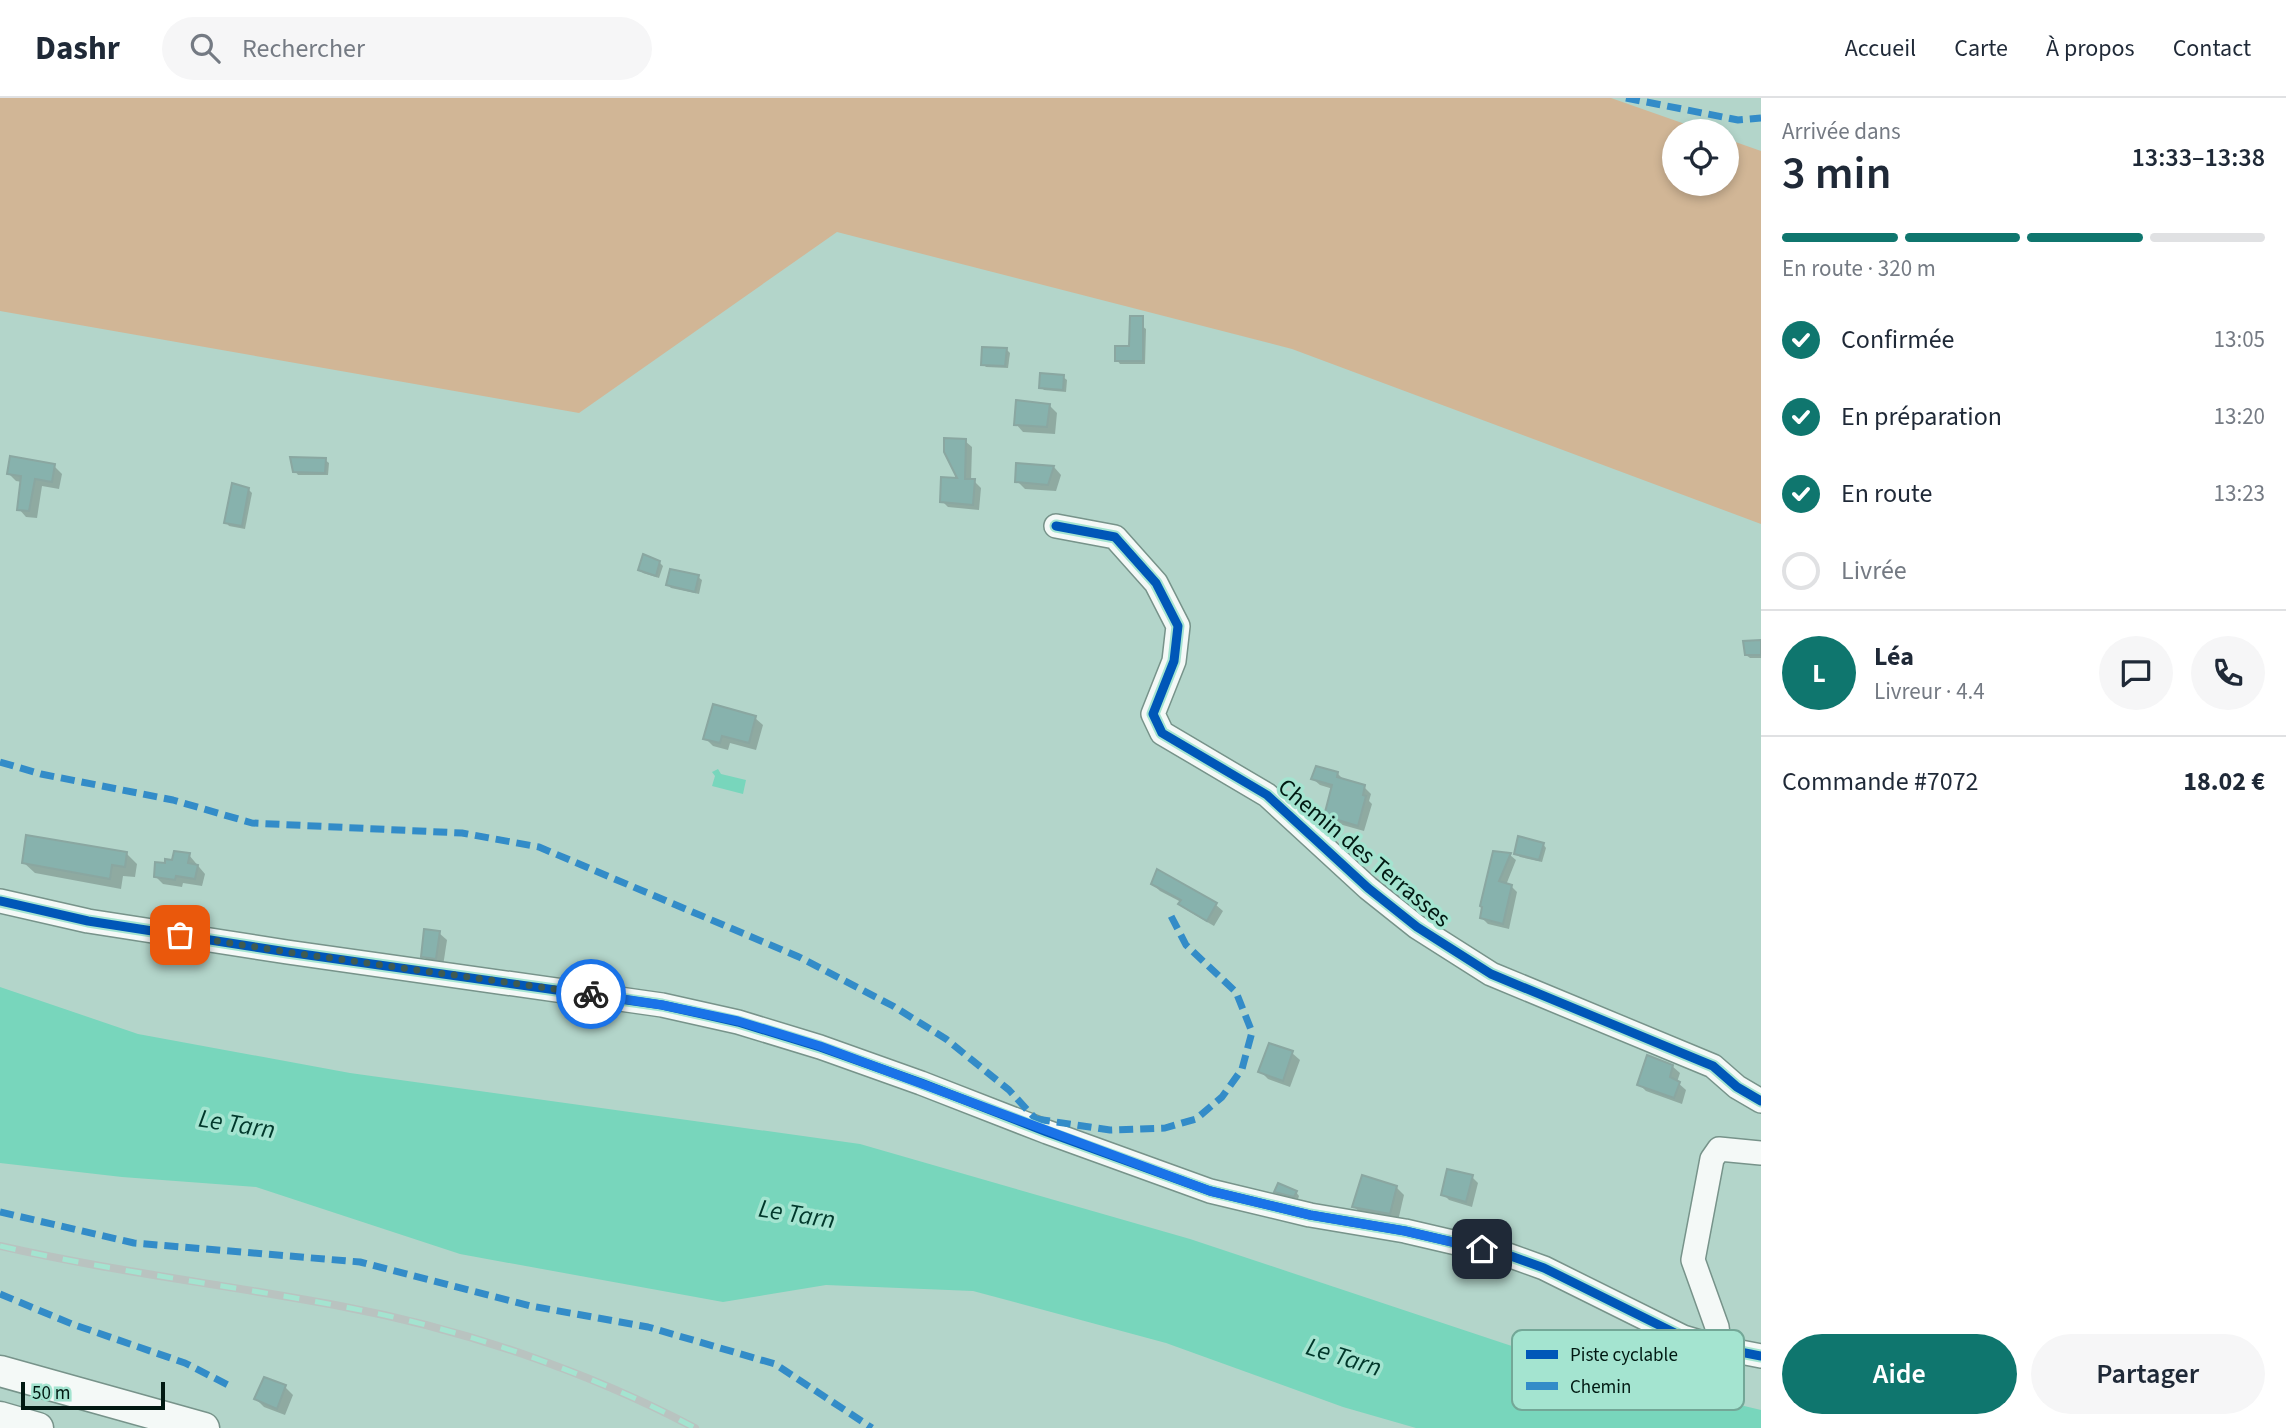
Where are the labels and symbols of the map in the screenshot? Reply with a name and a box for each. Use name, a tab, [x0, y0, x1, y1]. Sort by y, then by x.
street label: Chemin des Terrasses	[1270, 770, 1458, 936]
pin	[150, 905, 210, 965]
courier	[556, 959, 626, 1029]
water label: Le Tarn	[196, 1100, 278, 1148]
water label: Le Tarn	[756, 1190, 838, 1238]
pin	[1452, 1219, 1512, 1279]
water label: Le Tarn	[1302, 1328, 1386, 1386]
legend	[1512, 1330, 1744, 1410]
text: Piste cyclable	[1570, 1342, 1678, 1369]
text: Chemin	[1570, 1374, 1631, 1401]
scale bar	[21, 1379, 164, 1411]

